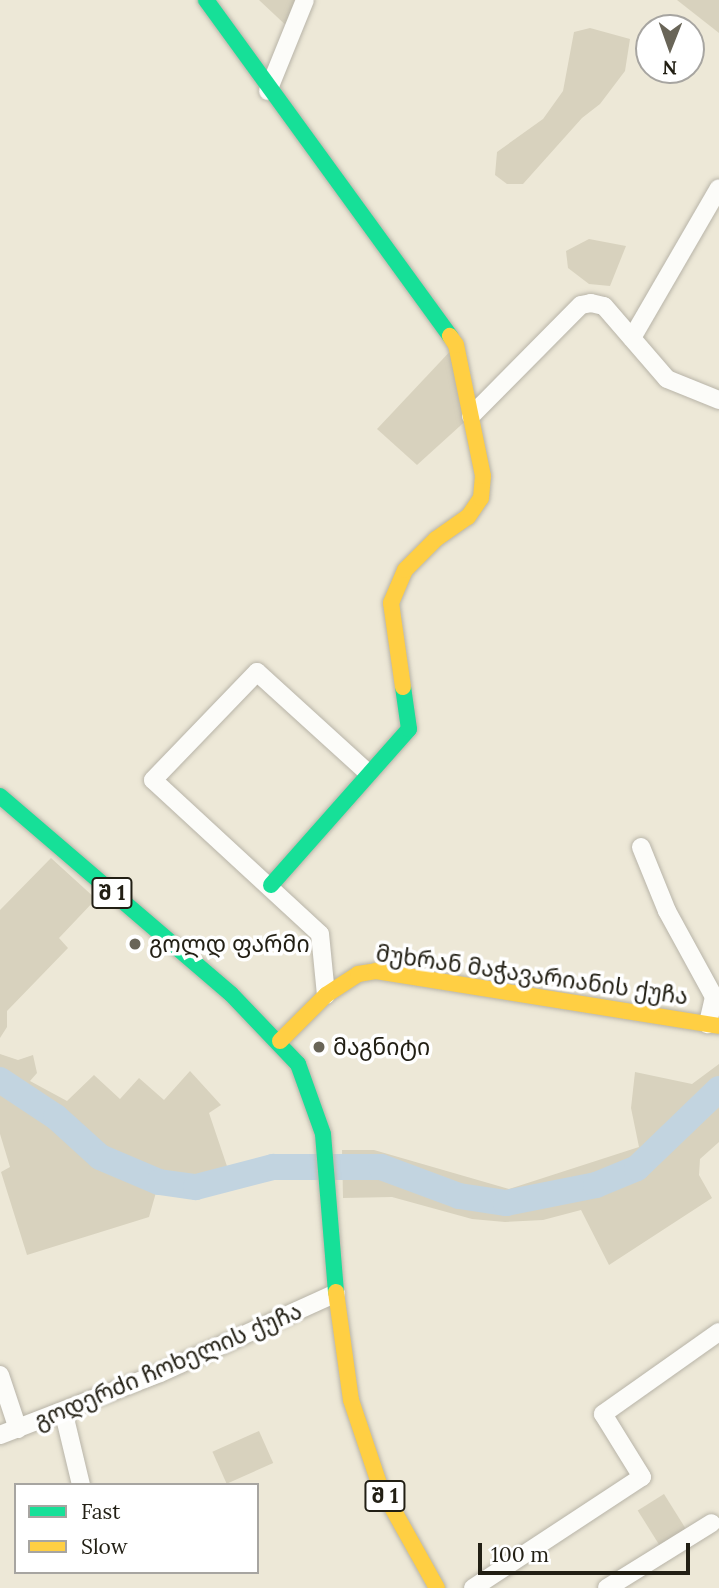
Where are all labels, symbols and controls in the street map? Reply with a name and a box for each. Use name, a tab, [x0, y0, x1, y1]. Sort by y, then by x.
north arrow	[635, 14, 705, 84]
text: N	[662, 56, 677, 80]
road number: შ 1	[91, 876, 133, 910]
place label: გოლდ ფარმი	[149, 930, 310, 958]
marker: გოლდ ფარმი	[127, 936, 143, 952]
street label: მუხრან მაჭავარიანის ქუჩა	[374, 939, 690, 1011]
place label: მაგნიტი	[333, 1033, 430, 1061]
marker: მაგნიტი	[311, 1039, 327, 1055]
street label: გოდერძი ჩოხელის ქუჩა	[30, 1297, 306, 1435]
road number: შ 1	[364, 1478, 406, 1514]
legend	[14, 1483, 259, 1574]
text: Fast	[81, 1498, 120, 1525]
scale bar	[481, 1528, 693, 1572]
text: Slow	[81, 1533, 128, 1560]
text: 100 m	[491, 1541, 549, 1568]

